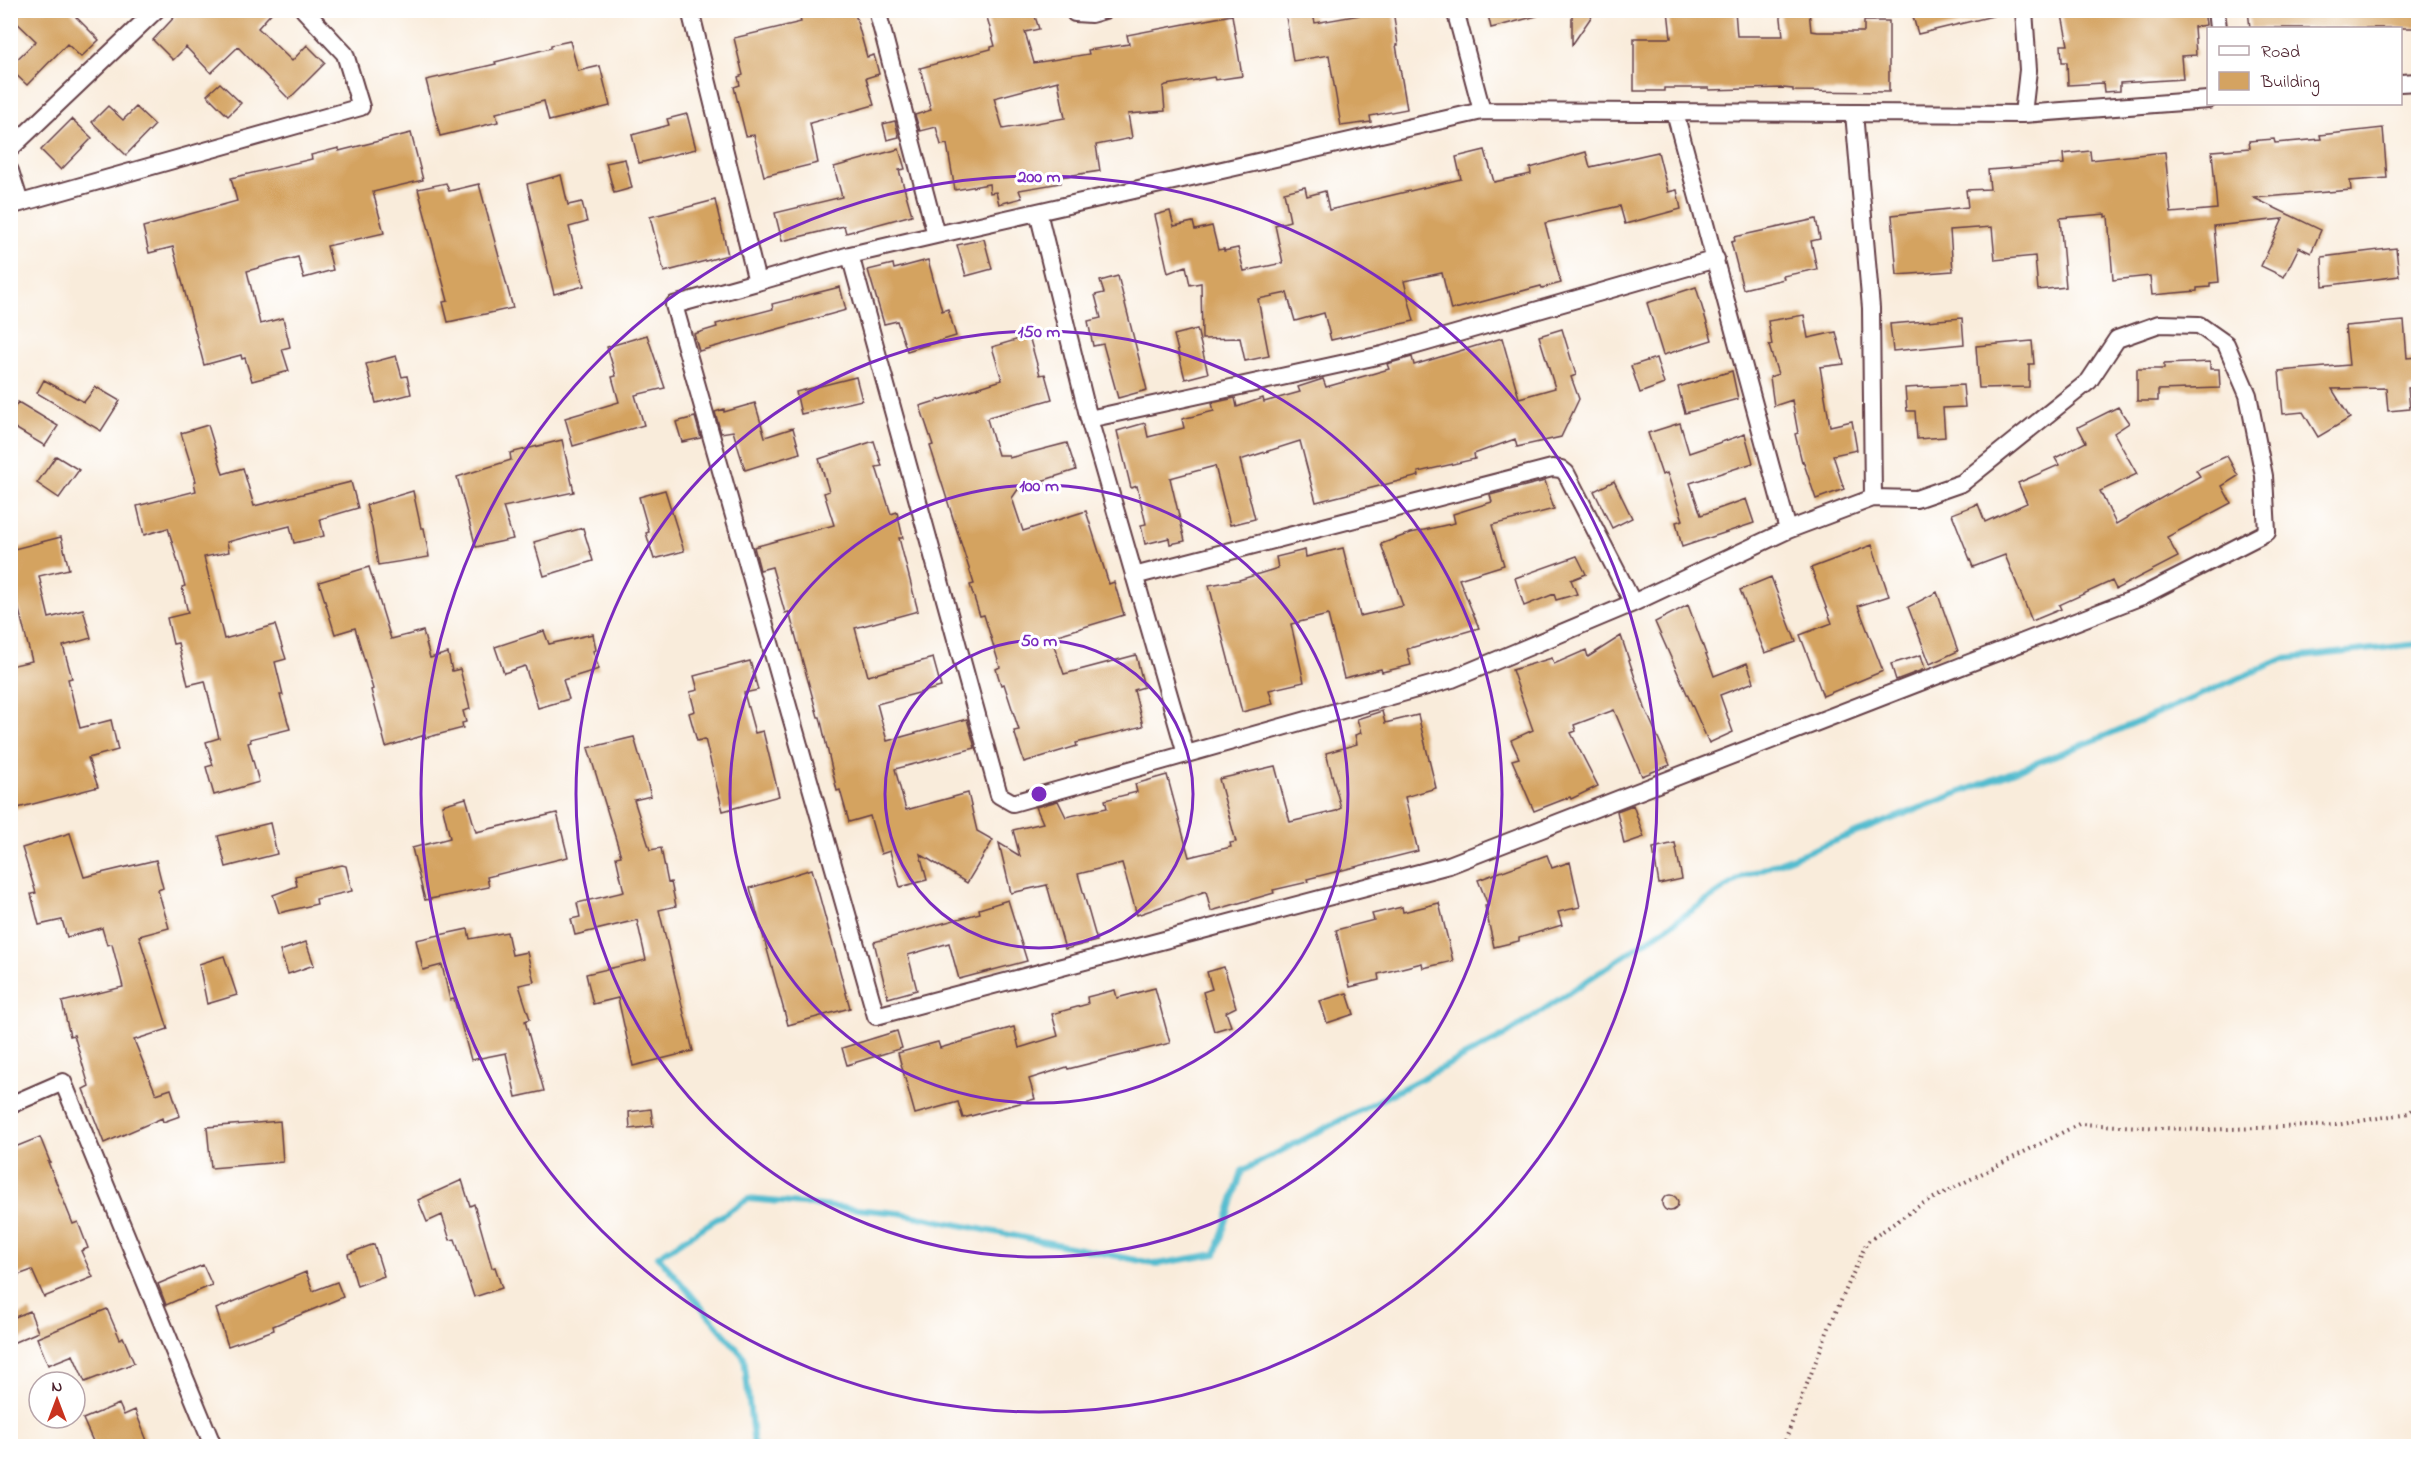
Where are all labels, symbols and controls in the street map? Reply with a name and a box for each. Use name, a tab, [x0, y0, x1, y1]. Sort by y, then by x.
legend	[2207, 27, 2402, 105]
text: Road	[2261, 40, 2300, 66]
text: Building	[2260, 70, 2320, 97]
text: 200 m	[1017, 165, 1061, 191]
text: 150 m	[1018, 320, 1060, 346]
text: 100 m	[1019, 474, 1059, 500]
text: 50 m	[1021, 629, 1057, 655]
centre of rings	[1029, 784, 1049, 804]
north arrow	[27, 1370, 87, 1430]
text: N	[52, 1375, 63, 1399]

